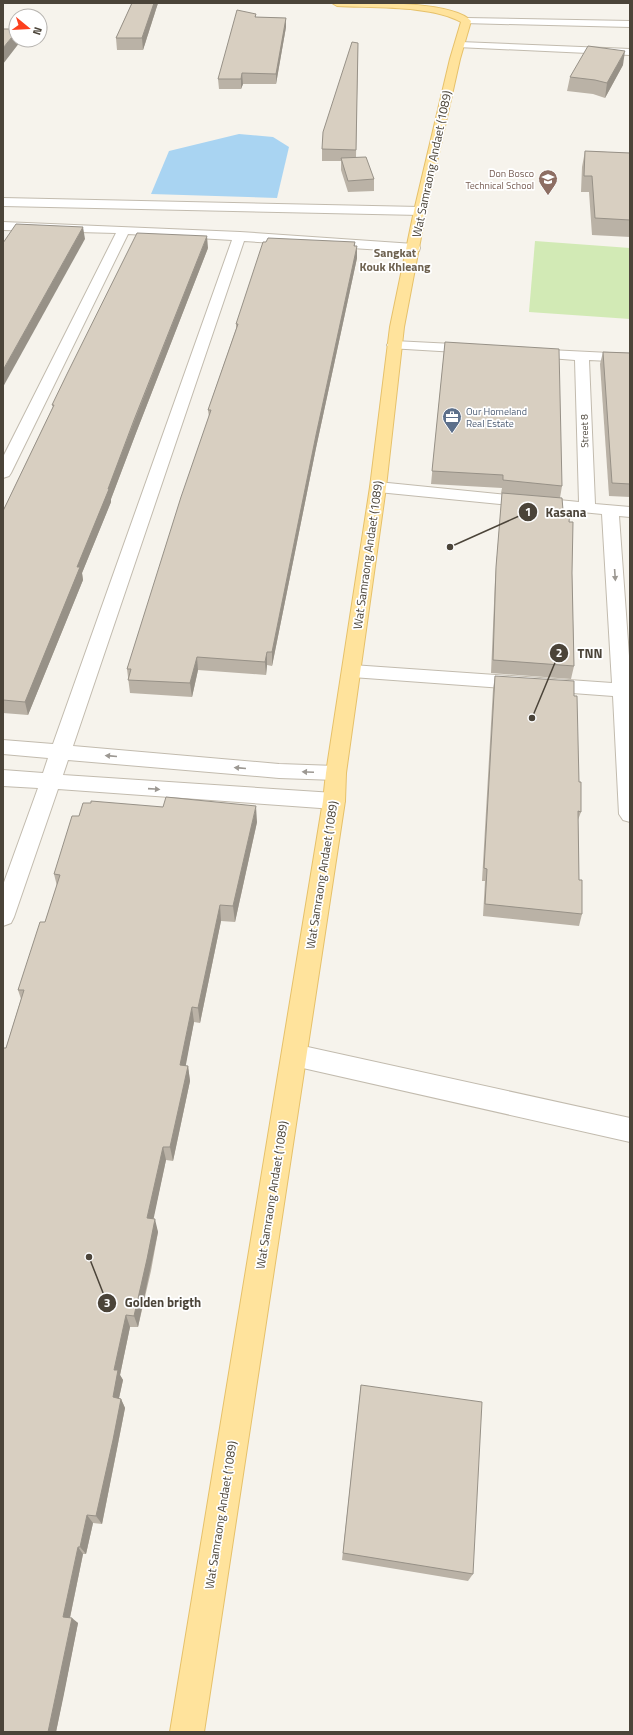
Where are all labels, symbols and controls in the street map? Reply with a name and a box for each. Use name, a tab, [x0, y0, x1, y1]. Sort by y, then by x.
north arrow	[8, 8, 48, 48]
text: N	[29, 25, 46, 37]
street label: Wat Samraong Andaet (1089)	[407, 89, 456, 239]
place label: Don Bosco Technical School	[465, 166, 534, 193]
school or university icon: Don Bosco Technical School	[537, 168, 559, 196]
district label: Sangkat Kouk Khleang	[359, 243, 431, 276]
place label: Our Homeland Real Estate	[466, 404, 527, 431]
office icon: Our Homeland Real Estate	[441, 406, 463, 434]
street label: Street 8	[577, 414, 592, 448]
street label: Wat Samraong Andaet (1089)	[348, 480, 387, 630]
callout: Kasana	[518, 499, 595, 524]
text: 1	[525, 502, 531, 521]
text: Kasana	[546, 502, 587, 522]
one-way arrow	[611, 569, 618, 581]
callout: TNN	[549, 640, 610, 665]
text: 2	[556, 643, 562, 662]
text: TNN	[578, 643, 602, 663]
one-way arrow	[105, 753, 117, 760]
one-way arrow	[234, 764, 247, 771]
one-way arrow	[302, 769, 314, 776]
one-way arrow	[148, 785, 160, 792]
street label: Wat Samraong Andaet (1089)	[300, 800, 343, 950]
street label: Wat Samraong Andaet (1089)	[250, 1120, 293, 1270]
callout: Golden brigth	[97, 1290, 209, 1315]
text: Golden brigth	[125, 1292, 201, 1312]
text: 3	[104, 1293, 110, 1312]
street label: Wat Samraong Andaet (1089)	[199, 1440, 242, 1590]

